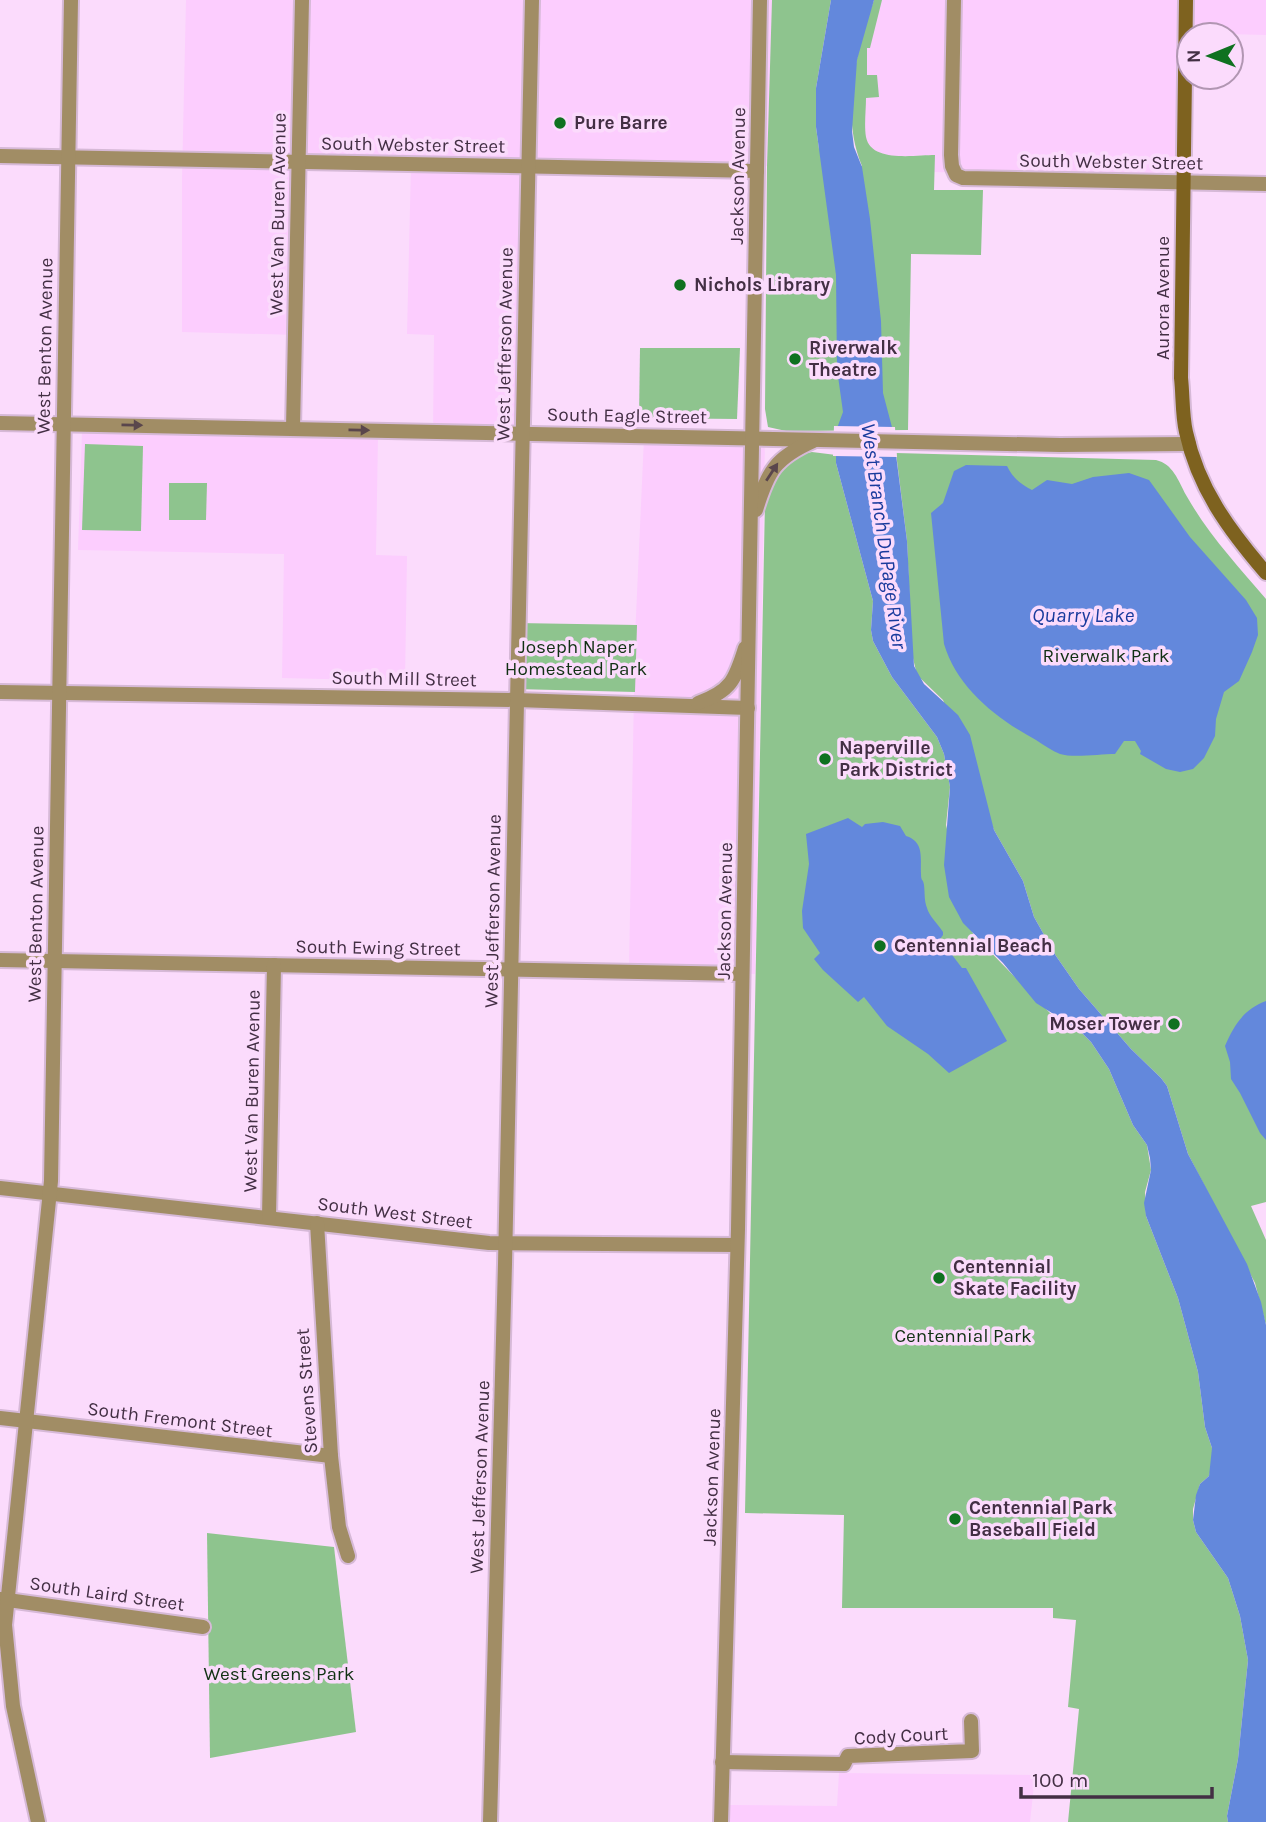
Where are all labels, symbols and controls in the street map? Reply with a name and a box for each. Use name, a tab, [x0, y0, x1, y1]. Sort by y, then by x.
north arrow	[1175, 21, 1245, 91]
text: N	[1183, 49, 1205, 63]
street label: Jackson Avenue	[726, 107, 750, 245]
street label: West Van Buren Avenue	[265, 112, 291, 316]
place label: Pure Barre	[574, 112, 668, 134]
marker: Pure Barre	[552, 115, 568, 131]
street label: South Webster Street	[321, 132, 505, 158]
street label: South Webster Street	[1019, 149, 1203, 175]
street label: Aurora Avenue	[1152, 236, 1174, 360]
street label: West Jefferson Avenue	[492, 247, 518, 441]
street label: West Benton Avenue	[32, 257, 58, 435]
place label: Nichols Library	[694, 274, 830, 296]
marker: Nichols Library	[672, 277, 688, 293]
place label: Riverwalk Theatre	[809, 337, 897, 381]
marker: Riverwalk Theatre	[787, 351, 803, 367]
street label: South Eagle Street	[547, 404, 707, 428]
one-way arrow	[121, 420, 143, 431]
water label: West Branch DuPage River	[856, 422, 912, 651]
one-way arrow	[348, 424, 370, 435]
one-way arrow	[765, 462, 778, 481]
water label: Quarry Lake	[1032, 603, 1134, 627]
park label: Joseph Naper Homestead Park	[505, 636, 647, 680]
park label: Riverwalk Park	[1043, 645, 1170, 667]
street label: South Mill Street	[331, 667, 477, 691]
place label: Naperville Park District	[839, 737, 953, 781]
marker: Naperville Park District	[817, 751, 833, 767]
street label: West Jefferson Avenue	[480, 814, 506, 1008]
street label: West Benton Avenue	[23, 825, 49, 1003]
street label: Jackson Avenue	[713, 842, 737, 980]
place label: Centennial Beach	[894, 935, 1053, 957]
street label: South Ewing Street	[295, 936, 461, 960]
marker: Centennial Beach	[872, 938, 888, 954]
street label: West Van Buren Avenue	[239, 989, 265, 1193]
place label: Moser Tower	[1049, 1013, 1161, 1035]
marker: Moser Tower	[1166, 1016, 1182, 1032]
street label: South West Street	[316, 1193, 474, 1233]
place label: Centennial Skate Facility	[953, 1256, 1077, 1300]
marker: Centennial Skate Facility	[931, 1270, 947, 1286]
park label: Centennial Park	[894, 1325, 1032, 1347]
street label: Stevens Street	[292, 1327, 322, 1455]
street label: West Jefferson Avenue	[466, 1380, 494, 1574]
street label: South Fremont Street	[86, 1398, 274, 1442]
street label: Jackson Avenue	[699, 1408, 725, 1546]
place label: Centennial Park Baseball Field	[969, 1497, 1113, 1541]
marker: Centennial Park Baseball Field	[947, 1511, 963, 1527]
street label: South Laird Street	[28, 1572, 186, 1616]
park label: West Greens Park	[204, 1663, 355, 1685]
street label: Cody Court	[853, 1723, 949, 1749]
scale bar	[1021, 1756, 1212, 1800]
text: 100 m	[1032, 1768, 1089, 1792]

